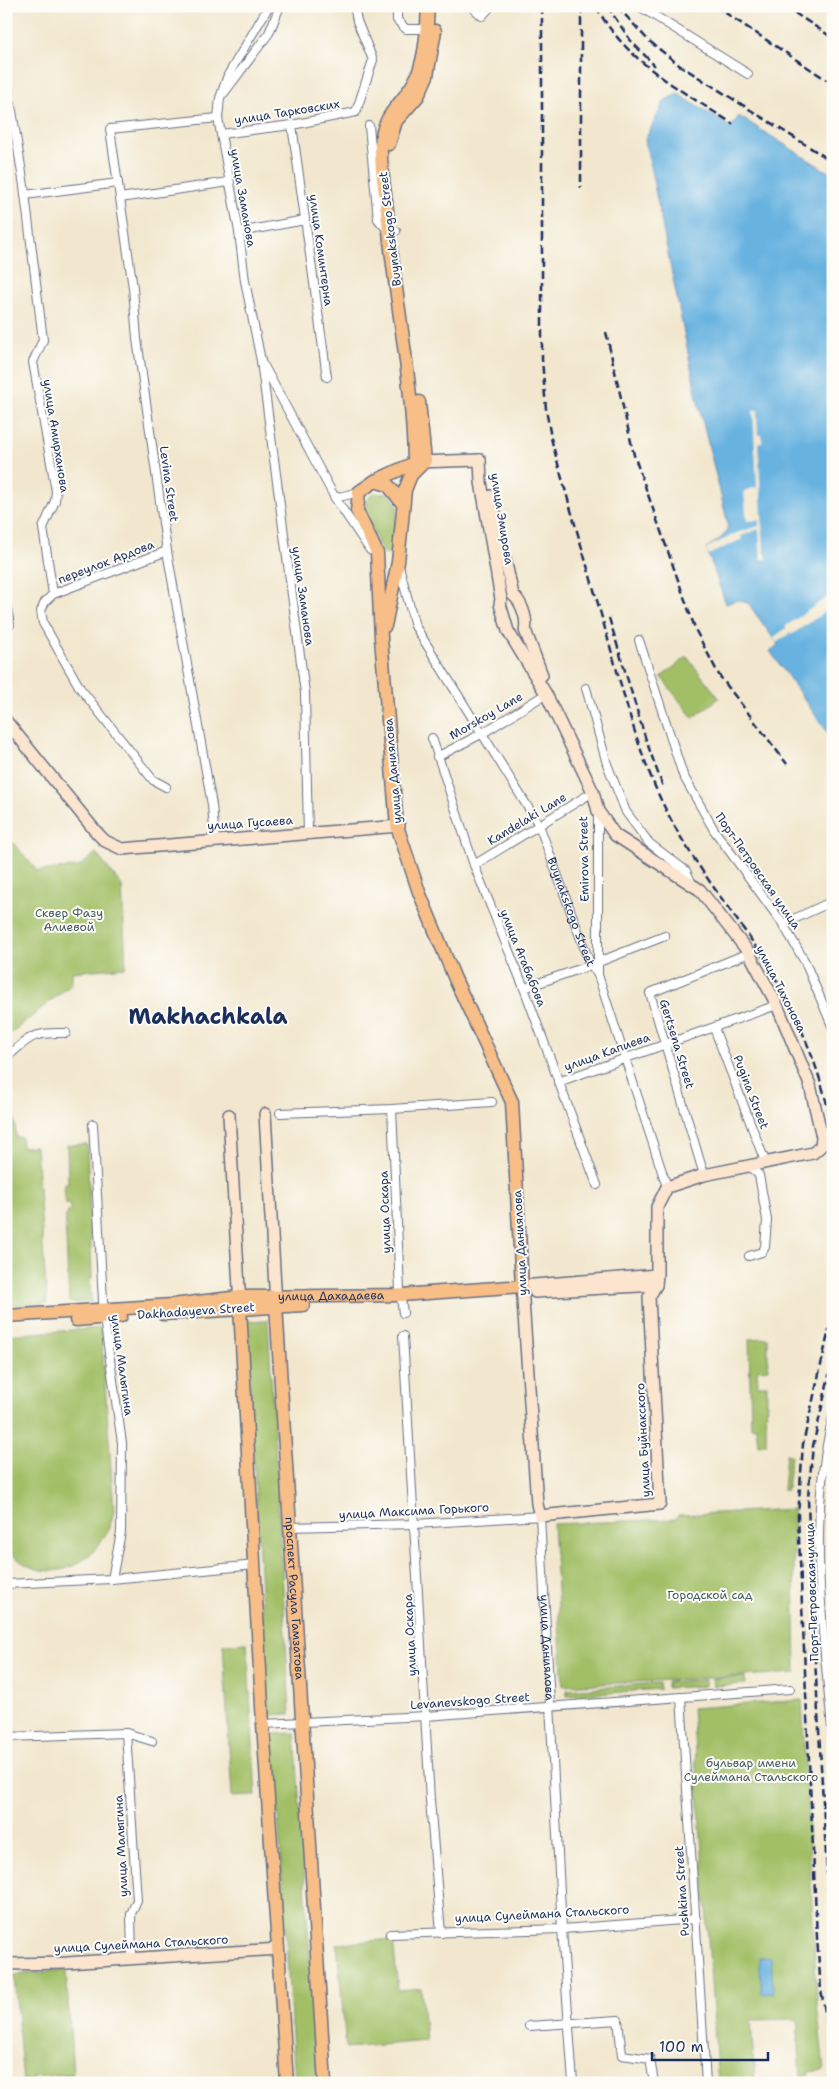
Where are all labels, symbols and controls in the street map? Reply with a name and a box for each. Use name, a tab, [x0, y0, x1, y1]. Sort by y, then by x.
street label: улица Тарковских	[233, 96, 341, 128]
street label: улица Заманова	[226, 147, 260, 249]
street label: Buynakskogo Street	[375, 171, 405, 287]
street label: улица Коминтерна	[305, 193, 337, 307]
street label: улица Амирханова	[39, 378, 73, 494]
street label: Levina Street	[156, 445, 182, 523]
street label: улица Эмирова	[487, 472, 517, 567]
street label: переулок Ардова	[56, 536, 157, 588]
street label: улица Заманова	[288, 545, 318, 647]
street label: Morskoy Lane	[446, 688, 526, 743]
street label: улица Даниялова	[380, 717, 406, 824]
street label: Kandelaki Lane	[485, 789, 570, 849]
street label: Порт-Петровская улица	[712, 809, 805, 933]
street label: улица Гусаева	[207, 812, 294, 834]
street label: Emirova Street	[575, 816, 593, 902]
street label: Buynakskogo Street	[543, 855, 599, 970]
park label: Сквер Фазу Алиевой	[35, 905, 103, 935]
street label: улица Агабабова	[496, 907, 550, 1010]
street label: улица Тихонова	[752, 943, 810, 1036]
street label: Gertsena Street	[656, 997, 698, 1091]
district label: Makhachkala	[128, 1002, 288, 1031]
street label: улица Капиева	[562, 1029, 653, 1075]
street label: Pugina Street	[730, 1053, 772, 1131]
street label: улица Оскара	[376, 1170, 394, 1254]
street label: улица Даниялова	[509, 1189, 531, 1296]
street label: улица Дахадаева	[278, 1287, 385, 1305]
street label: Dakhadayeva Street	[137, 1299, 255, 1323]
street label: улица Малыгина	[107, 1313, 137, 1417]
street label: улица Буйнакского	[632, 1382, 654, 1498]
street label: улица Максима Горького	[338, 1499, 490, 1523]
street label: проспект Расула Гамзатова	[281, 1517, 308, 1681]
street label: Порт-Петровская улица	[802, 1522, 822, 1662]
park label: Городской сад	[667, 1587, 753, 1603]
street label: улица Оскара	[400, 1593, 420, 1677]
street label: улица Даниялова	[536, 1594, 558, 1701]
street label: Levanevskogo Street	[410, 1689, 530, 1713]
park label: бульвар имени Сулеймана Стальского	[684, 1755, 818, 1785]
street label: улица Малыгина	[110, 1794, 132, 1897]
street label: Pushkina Street	[671, 1845, 693, 1937]
street label: улица Сулеймана Стальского	[454, 1901, 630, 1927]
street label: улица Сулеймана Стальского	[53, 1931, 229, 1957]
scale bar	[652, 2029, 768, 2061]
text: 100 m	[659, 2037, 704, 2057]

